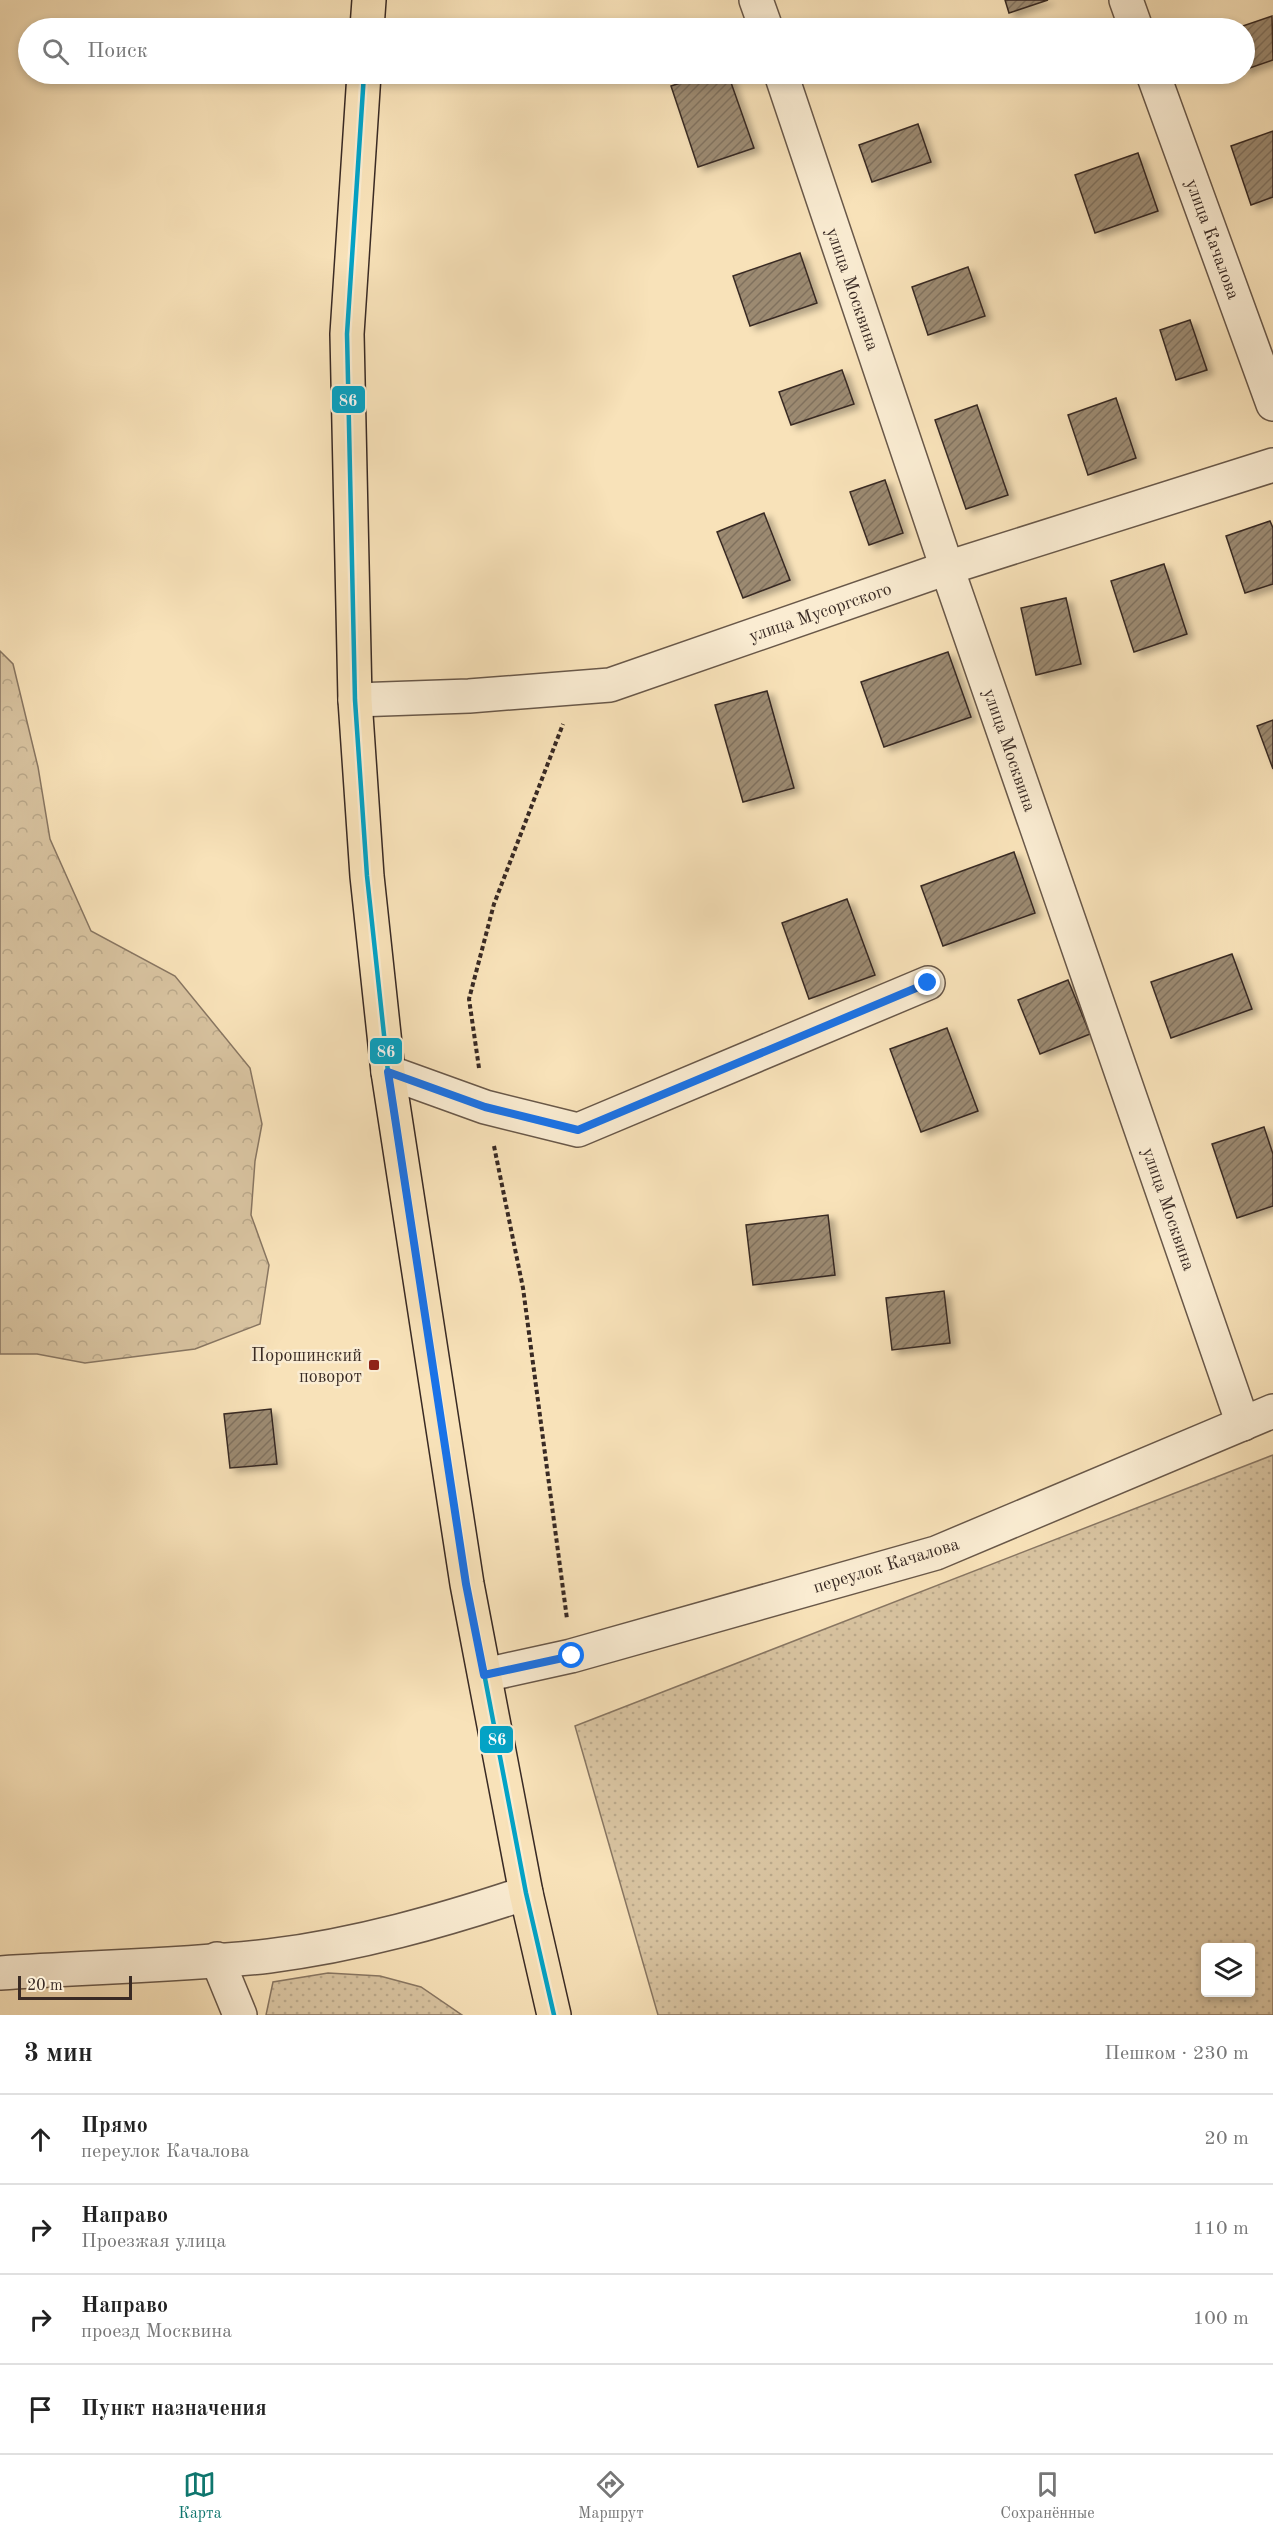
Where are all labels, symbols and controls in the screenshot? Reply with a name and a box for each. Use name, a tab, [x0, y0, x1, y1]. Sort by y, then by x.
search box	[18, 18, 1255, 84]
icon: search	[39, 35, 72, 68]
text: Поиск	[87, 40, 148, 62]
street label: улица Качалова	[1182, 177, 1242, 302]
street label: улица Москвина	[823, 225, 882, 353]
line badge: 86	[331, 385, 366, 414]
text: 86	[339, 394, 357, 410]
street label: улица Мусоргского	[747, 580, 894, 646]
street label: улица Москвина	[980, 686, 1039, 814]
route end	[914, 969, 940, 995]
line badge: 86	[369, 1037, 403, 1065]
text: 86	[377, 1045, 395, 1061]
street label: улица Москвина	[1139, 1145, 1198, 1273]
place label: Порошинский поворот	[251, 1347, 362, 1386]
marker: Порошинский поворот	[367, 1358, 381, 1372]
street label: переулок Качалова	[811, 1535, 962, 1597]
route start	[558, 1642, 584, 1668]
line badge: 86	[479, 1725, 514, 1754]
text: 86	[488, 1733, 506, 1749]
map controls	[1201, 1943, 1255, 1997]
button: layers	[1201, 1943, 1255, 1997]
scale bar	[18, 1973, 132, 2000]
text: 20 m	[27, 1978, 63, 1994]
text: 3 мин	[24, 2041, 93, 2067]
text: Пешком · 230 m	[1104, 2044, 1249, 2064]
text: Прямо	[81, 2115, 148, 2137]
icon: ahead	[24, 2123, 57, 2156]
text: 20 m	[1204, 2129, 1249, 2149]
text: переулок Качалова	[81, 2142, 250, 2162]
text: Направо	[81, 2205, 168, 2227]
icon: right	[24, 2213, 57, 2246]
text: 110 m	[1193, 2219, 1249, 2239]
text: Проезжая улица	[81, 2232, 226, 2252]
text: Направо	[81, 2295, 168, 2317]
icon: right	[24, 2303, 57, 2336]
text: 100 m	[1193, 2309, 1249, 2329]
text: проезд Москвина	[81, 2322, 232, 2342]
icon: arrive	[24, 2393, 57, 2426]
text: Пункт назначения	[81, 2398, 267, 2420]
tab: Карта	[178, 2468, 222, 2524]
tab: Маршрут	[578, 2468, 644, 2524]
tab: Сохранённые	[1000, 2468, 1095, 2524]

